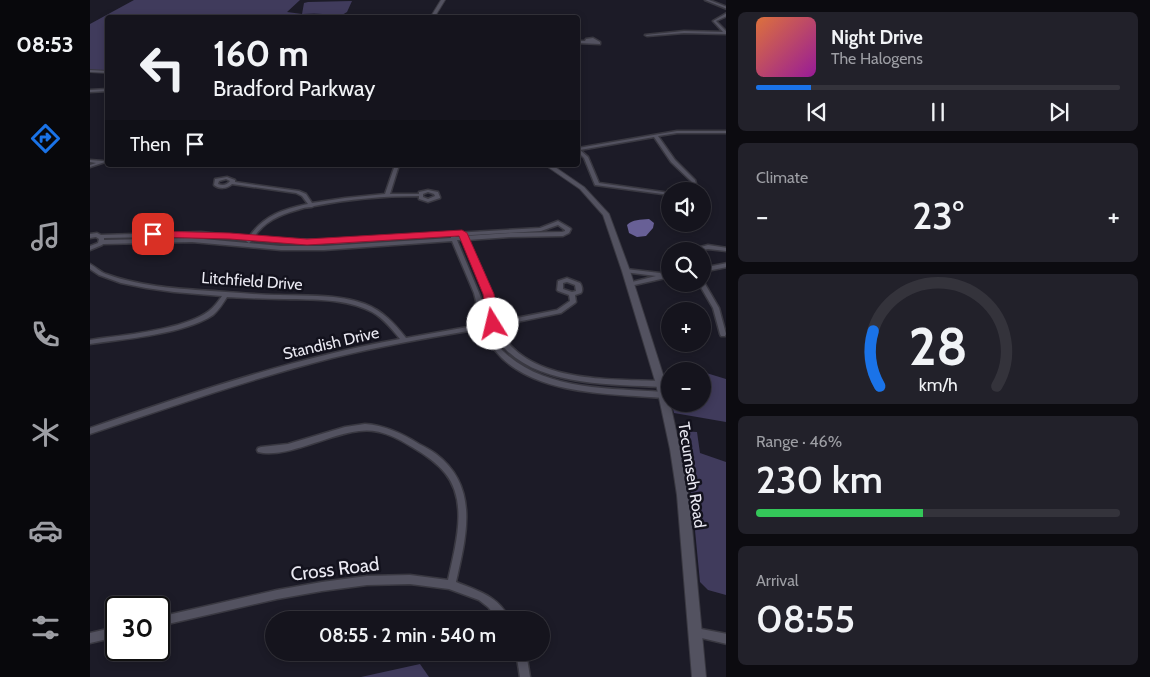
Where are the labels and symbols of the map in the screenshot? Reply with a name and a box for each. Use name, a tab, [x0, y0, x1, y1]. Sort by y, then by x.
pin	[132, 213, 174, 255]
street label: Litchfield Drive	[201, 268, 303, 294]
position arrow	[466, 297, 518, 349]
street label: Standish Drive	[281, 323, 381, 363]
street label: Tecumseh Road	[674, 421, 710, 529]
street label: Cross Road	[289, 552, 381, 586]
speed limit sign: 30	[105, 596, 170, 661]

